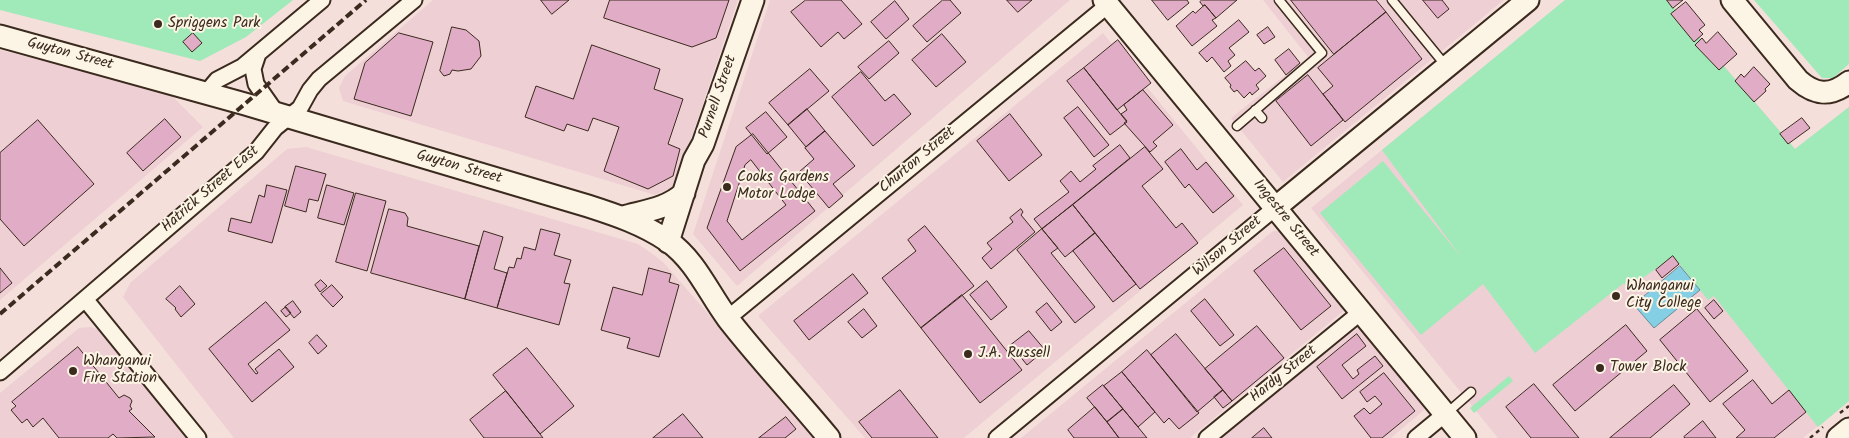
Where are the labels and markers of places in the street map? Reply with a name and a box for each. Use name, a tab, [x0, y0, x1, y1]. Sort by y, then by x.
place label: Spriggens Park	[168, 15, 260, 33]
marker: Spriggens Park	[152, 18, 164, 30]
place label: Cooks Gardens Motor Lodge	[737, 169, 829, 204]
marker: Cooks Gardens Motor Lodge	[721, 181, 733, 193]
place label: Whanganui City College	[1626, 278, 1701, 313]
marker: Whanganui City College	[1610, 290, 1622, 302]
place label: J.A. Russell	[978, 345, 1050, 363]
marker: J.A. Russell	[962, 348, 974, 360]
place label: Whanganui Fire Station	[83, 353, 157, 388]
place label: Tower Block	[1610, 359, 1686, 377]
marker: Tower Block	[1594, 362, 1606, 374]
marker: Whanganui Fire Station	[67, 365, 79, 377]

